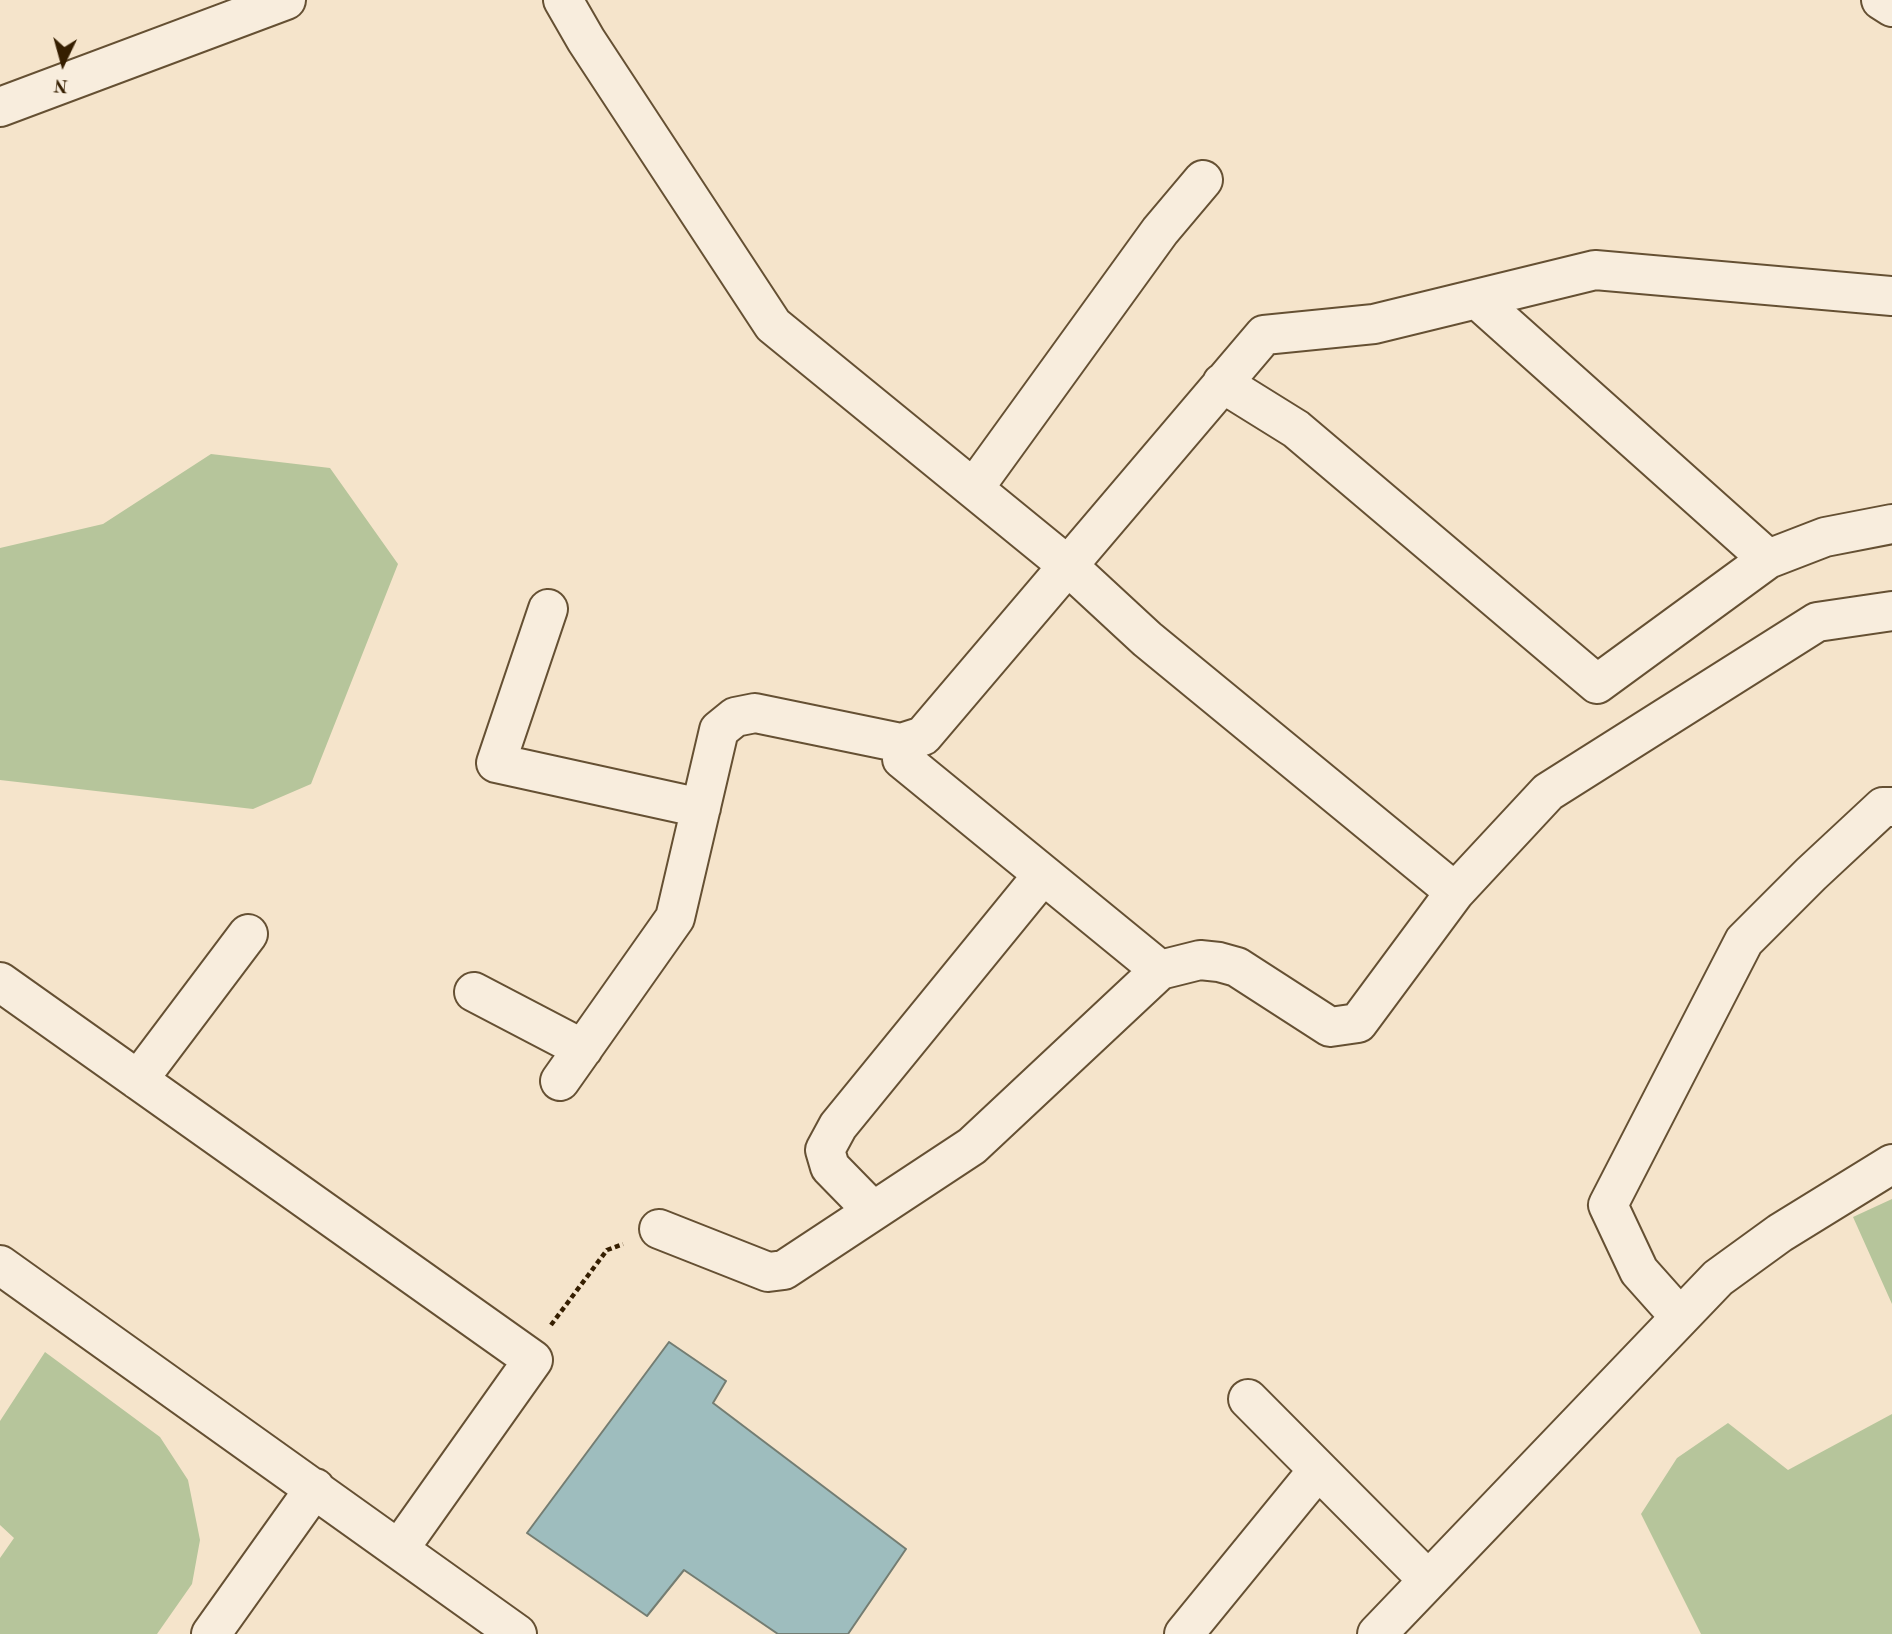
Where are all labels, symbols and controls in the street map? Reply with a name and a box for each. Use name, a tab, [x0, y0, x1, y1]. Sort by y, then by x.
north arrow	[28, 28, 98, 98]
text: N	[53, 74, 69, 95]

